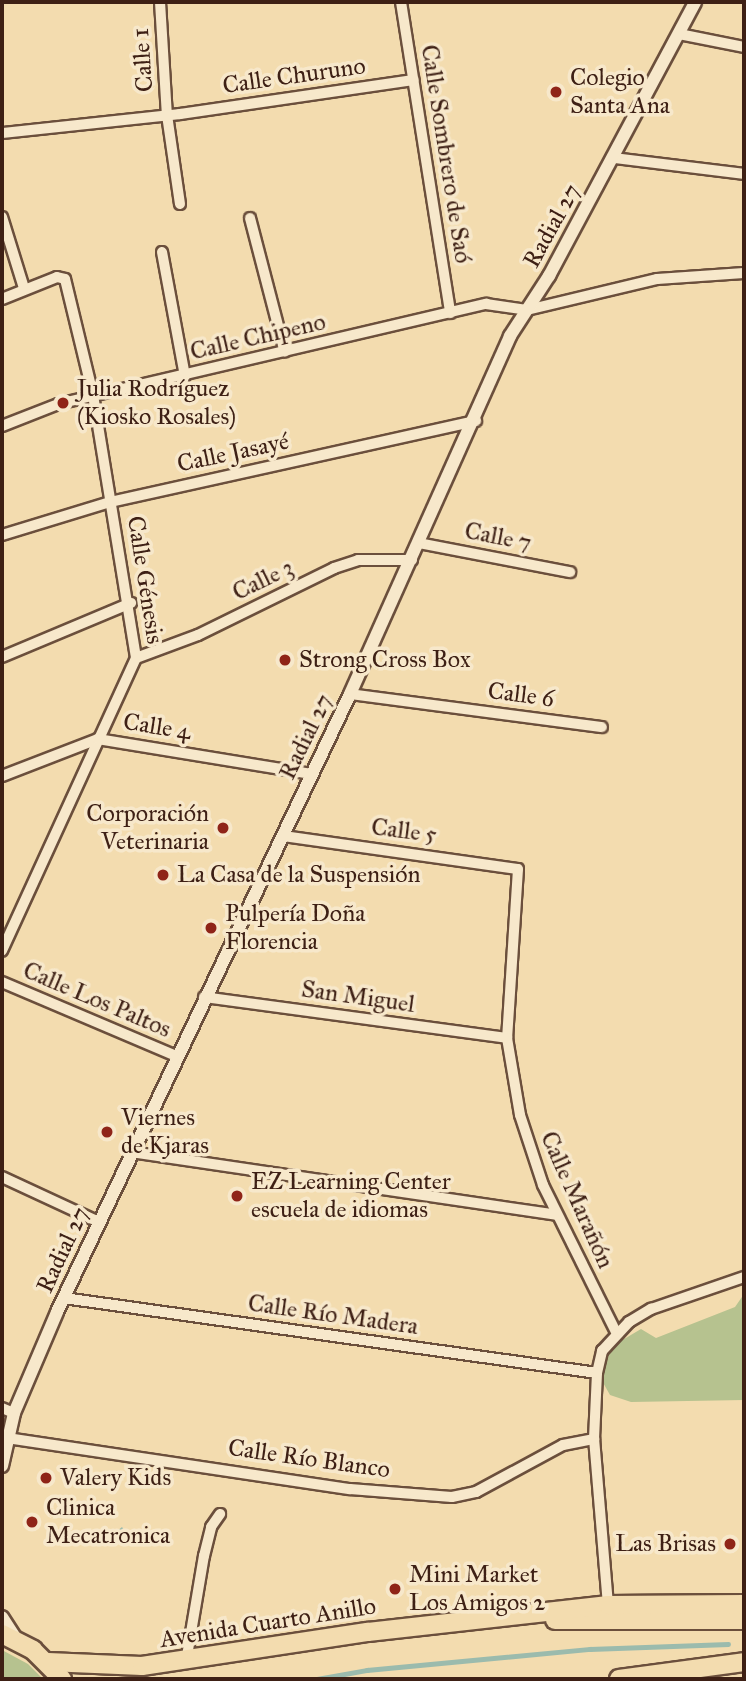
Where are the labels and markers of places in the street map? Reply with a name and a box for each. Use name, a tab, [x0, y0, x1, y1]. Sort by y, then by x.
place label: Colegio Santa Ana	[570, 64, 670, 120]
marker: Colegio Santa Ana	[548, 84, 564, 100]
place label: Julia Rodríguez (Kiosko Rosales)	[77, 375, 236, 431]
marker: Julia Rodríguez (Kiosko Rosales)	[55, 395, 71, 411]
place label: Strong Cross Box	[299, 646, 471, 674]
marker: Strong Cross Box	[277, 652, 293, 668]
place label: Corporación Veterinaria	[86, 800, 209, 856]
marker: Corporación Veterinaria	[215, 820, 231, 836]
place label: La Casa de la Suspensión	[177, 861, 420, 889]
marker: La Casa de la Suspensión	[155, 867, 171, 883]
place label: Pulpería Doña Florencia	[225, 900, 365, 956]
marker: Pulpería Doña Florencia	[203, 920, 219, 936]
place label: Viernes de Kjaras	[121, 1104, 209, 1160]
marker: Viernes de Kjaras	[99, 1124, 115, 1140]
place label: EZ Learning Center escuela de idiomas	[251, 1168, 451, 1224]
marker: EZ Learning Center escuela de idiomas	[229, 1188, 245, 1204]
place label: Valery Kids	[60, 1464, 171, 1492]
marker: Valery Kids	[38, 1470, 54, 1486]
place label: Clinica Mecatronica	[46, 1494, 170, 1550]
marker: Clinica Mecatronica	[24, 1514, 40, 1530]
place label: Las Brisas	[615, 1530, 716, 1558]
marker: Las Brisas	[722, 1536, 738, 1552]
place label: Mini Market Los Amigos 2	[409, 1561, 545, 1617]
marker: Mini Market Los Amigos 2	[387, 1581, 403, 1597]

